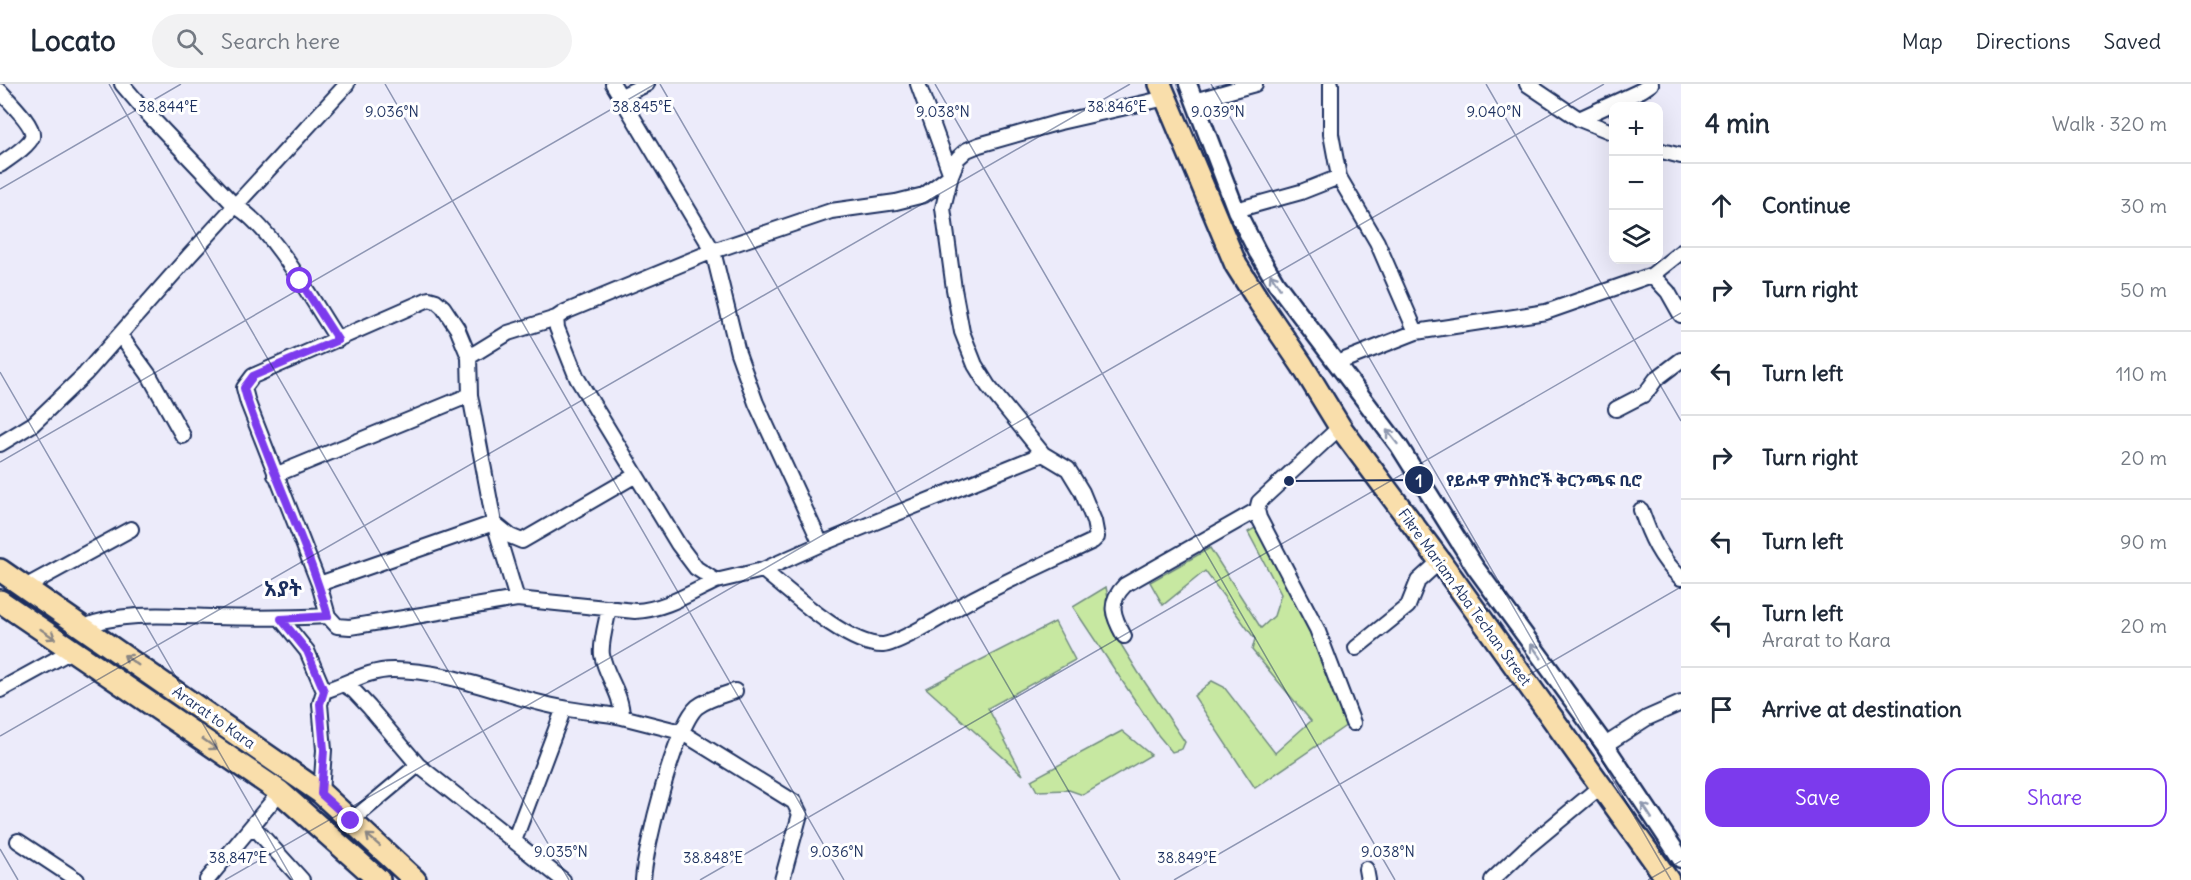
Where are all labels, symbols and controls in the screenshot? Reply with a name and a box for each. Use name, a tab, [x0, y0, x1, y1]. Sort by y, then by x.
search box	[152, 14, 572, 68]
text: Locato	[30, 23, 116, 59]
icon: search	[173, 25, 206, 58]
text: Search here	[221, 27, 340, 55]
text: Map	[1902, 28, 1943, 55]
text: Directions	[1976, 28, 2070, 55]
text: Saved	[2103, 28, 2161, 55]
text: 38.844°E	[138, 97, 198, 116]
text: 38.845°E	[612, 97, 672, 116]
text: 38.846°E	[1087, 97, 1147, 116]
text: 9.036°N	[365, 102, 419, 121]
text: 9.038°N	[916, 102, 970, 121]
text: 9.039°N	[1191, 102, 1245, 121]
text: 9.040°N	[1466, 102, 1522, 121]
map controls	[1609, 102, 1663, 264]
button: +	[1609, 102, 1663, 156]
text: 4 min	[1705, 107, 1770, 140]
text: Walk · 320 m	[2052, 111, 2167, 136]
button: −	[1609, 156, 1663, 210]
icon: ahead	[1705, 189, 1738, 222]
text: Continue	[1762, 191, 1851, 219]
text: 30 m	[2120, 193, 2167, 218]
button: layers	[1609, 210, 1663, 264]
route start	[286, 267, 312, 293]
one-way arrow	[1269, 273, 1281, 290]
icon: right	[1705, 273, 1738, 306]
text: Turn right	[1762, 275, 1858, 303]
text: 50 m	[2120, 277, 2167, 302]
icon: left	[1705, 357, 1738, 390]
text: Turn left	[1762, 359, 1843, 387]
text: 110 m	[2116, 361, 2167, 386]
one-way arrow	[1386, 429, 1399, 445]
icon: right	[1705, 441, 1738, 474]
text: Turn right	[1762, 443, 1858, 471]
text: 20 m	[2121, 445, 2167, 470]
callout: የይሖዋ ምስክሮች ቅርንጫፍ ቢሮ	[1404, 463, 1654, 497]
text: 1	[1415, 469, 1423, 492]
text: የይሖዋ ምስክሮች ቅርንጫፍ ቢሮ	[1446, 470, 1642, 490]
street label: Fikre Mariam Aba Techan Street	[1394, 505, 1536, 689]
icon: left	[1705, 525, 1738, 558]
text: Turn left	[1762, 527, 1843, 555]
text: 90 m	[2120, 529, 2167, 554]
district label: አያት	[264, 575, 302, 602]
text: Turn left	[1762, 599, 1843, 627]
icon: left	[1705, 609, 1738, 642]
text: 20 m	[2121, 613, 2167, 638]
text: Ararat to Kara	[1762, 627, 1891, 652]
one-way arrow	[40, 628, 56, 640]
one-way arrow	[1529, 644, 1542, 660]
one-way arrow	[123, 654, 140, 666]
street label: Ararat to Kara	[169, 682, 259, 753]
icon: arrive	[1705, 693, 1738, 726]
text: Arrive at destination	[1762, 695, 1962, 723]
one-way arrow	[201, 738, 217, 750]
button: Save	[1705, 768, 1930, 827]
button: Share	[1942, 768, 2167, 827]
one-way arrow	[1641, 802, 1654, 819]
route end	[337, 807, 363, 833]
one-way arrow	[365, 833, 380, 847]
text: 9.035°N	[534, 842, 588, 861]
text: 9.036°N	[810, 842, 864, 861]
text: 9.038°N	[1361, 842, 1415, 861]
text: 38.847°E	[209, 848, 267, 867]
text: 38.848°E	[683, 848, 743, 867]
text: 38.849°E	[1157, 848, 1217, 867]

